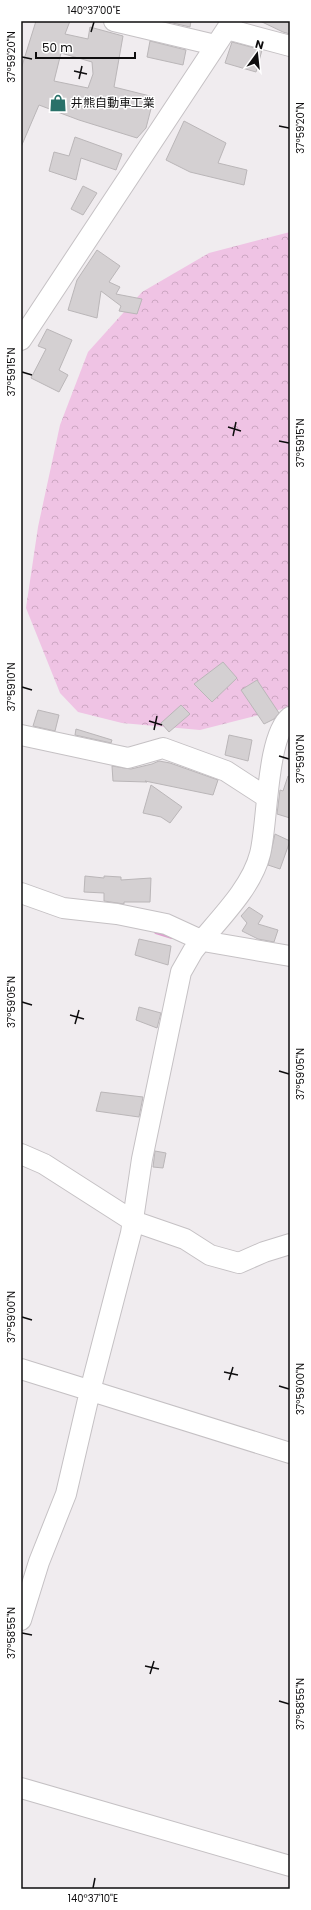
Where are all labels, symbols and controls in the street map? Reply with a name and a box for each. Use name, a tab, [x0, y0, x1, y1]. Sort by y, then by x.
text: 140°37'00"E	[67, 3, 121, 18]
text: 37°59'20"N	[4, 31, 19, 83]
scale bar	[36, 34, 135, 60]
north arrow	[237, 34, 277, 74]
text: N	[254, 36, 266, 53]
text: 50 m	[42, 39, 73, 56]
shop icon: 井熊自動車工業	[48, 93, 68, 113]
place label: 井熊自動車工業	[71, 94, 155, 111]
text: 37°59'20"N	[293, 102, 308, 154]
text: 37°59'15"N	[4, 347, 19, 397]
text: 37°59'15"N	[293, 418, 308, 468]
text: 37°59'10"N	[4, 662, 19, 712]
text: 37°59'10"N	[293, 734, 308, 784]
text: 37°59'05"N	[4, 976, 19, 1028]
text: 37°59'05"N	[293, 1048, 308, 1100]
text: 37°59'00"N	[4, 1291, 19, 1343]
text: 37°59'00"N	[293, 1363, 308, 1415]
text: 37°58'55"N	[4, 1607, 19, 1659]
text: 37°58'55"N	[293, 1678, 308, 1730]
text: 140°37'10"E	[68, 1891, 118, 1906]

